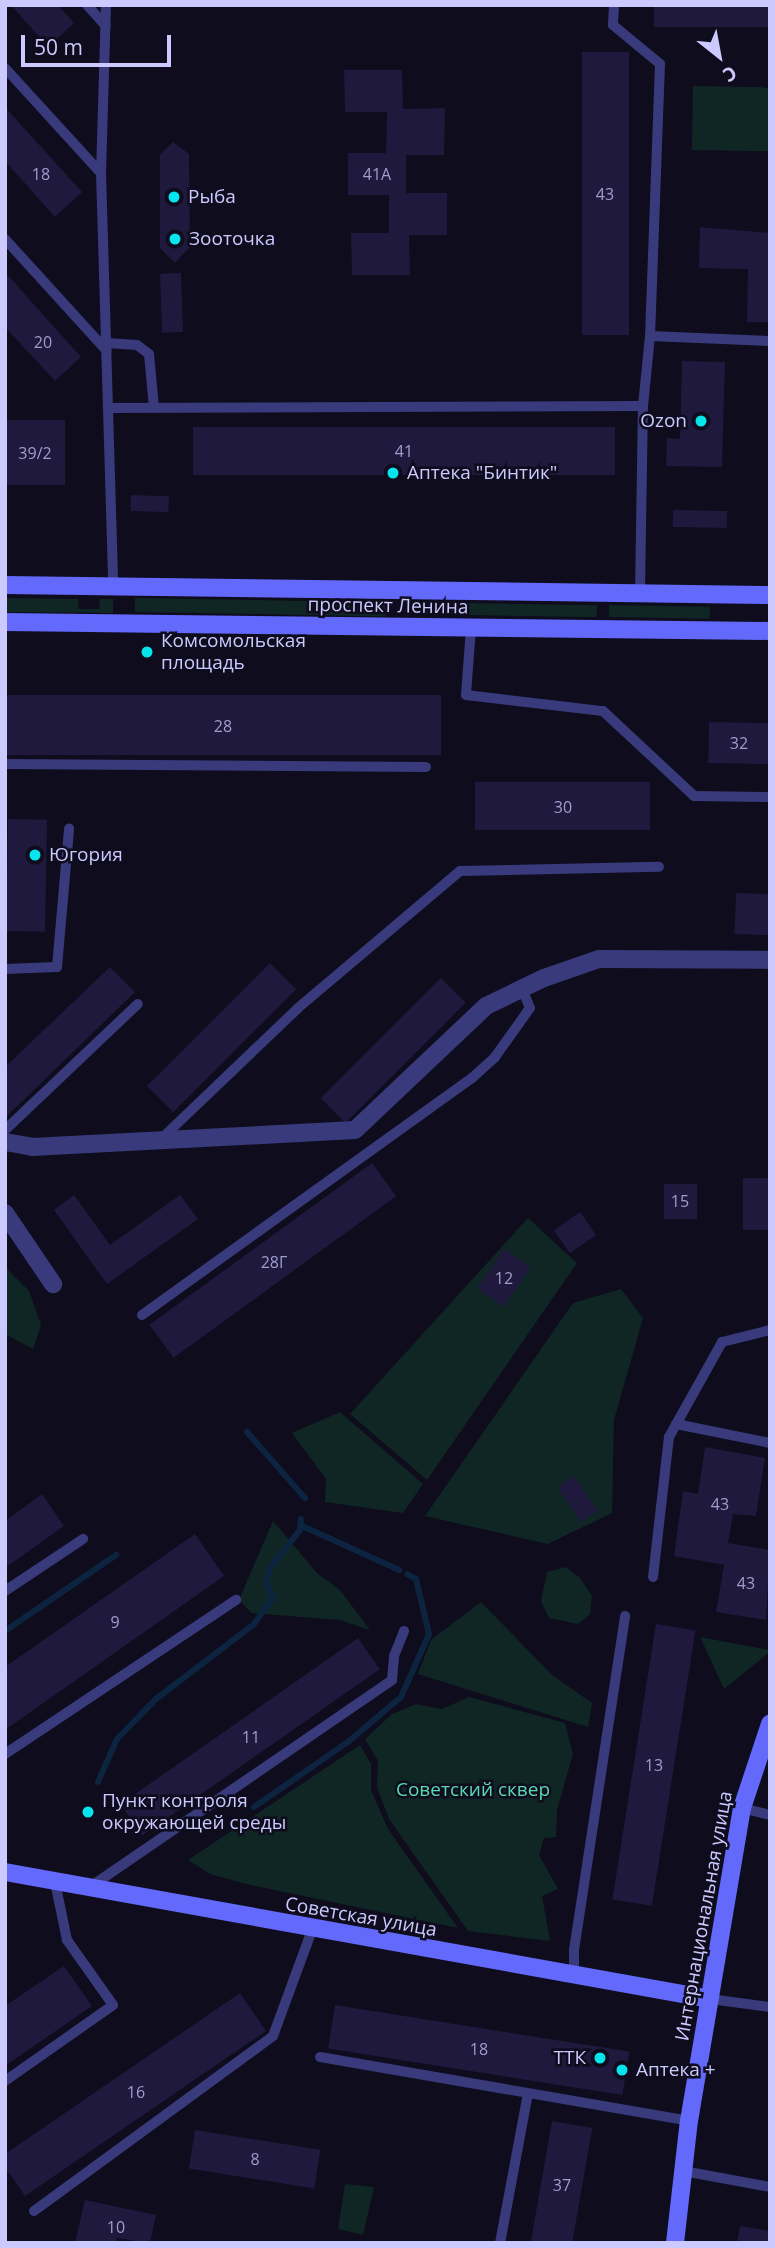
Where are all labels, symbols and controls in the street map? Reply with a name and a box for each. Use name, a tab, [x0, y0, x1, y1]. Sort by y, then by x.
scale bar	[24, 21, 175, 65]
north arrow	[684, 21, 754, 91]
text: 50 m	[34, 33, 83, 61]
text: С	[718, 60, 742, 88]
house number: 18	[32, 164, 50, 184]
house number: 41А	[363, 164, 391, 184]
house number: 43	[596, 184, 614, 204]
place label: Рыба	[188, 186, 236, 208]
marker: Рыба	[166, 189, 182, 205]
place label: Зооточка	[189, 228, 275, 250]
marker: Зооточка	[167, 231, 183, 247]
house number: 20	[34, 332, 52, 352]
place label: Ozon	[640, 410, 687, 432]
marker: Ozon	[693, 413, 709, 429]
house number: 41	[395, 441, 413, 461]
house number: 39/2	[18, 443, 52, 463]
place label: Аптека "Бинтик"	[407, 462, 557, 484]
marker: Аптека "Бинтик"	[385, 465, 401, 481]
street label: проспект Ленина	[307, 593, 469, 619]
place label: Комсомольская площадь	[161, 630, 306, 674]
marker: Комсомольская площадь	[139, 644, 155, 660]
house number: 28	[214, 716, 232, 736]
house number: 32	[730, 733, 748, 753]
house number: 30	[554, 797, 572, 817]
place label: Югория	[49, 844, 123, 866]
marker: Югория	[27, 847, 43, 863]
house number: 15	[671, 1191, 689, 1211]
house number: 28Г	[261, 1252, 287, 1272]
house number: 12	[495, 1268, 513, 1288]
house number: 43	[711, 1494, 729, 1514]
house number: 43	[737, 1573, 755, 1593]
house number: 9	[110, 1612, 120, 1632]
house number: 11	[242, 1727, 260, 1747]
house number: 13	[645, 1755, 663, 1775]
park label: Советский сквер	[396, 1779, 550, 1801]
street label: Интернациональная улица	[671, 1789, 737, 2043]
place label: Пункт контроля окружающей среды	[102, 1790, 286, 1834]
marker: Пункт контроля окружающей среды	[80, 1804, 96, 1820]
street label: Советская улица	[283, 1892, 439, 1942]
house number: 18	[470, 2039, 488, 2059]
place label: ТТК	[553, 2047, 586, 2069]
marker: ТТК	[592, 2050, 608, 2066]
place label: Аптека +	[636, 2059, 716, 2081]
marker: Аптека +	[614, 2062, 630, 2078]
house number: 16	[127, 2082, 145, 2102]
house number: 8	[250, 2149, 260, 2169]
house number: 37	[553, 2175, 571, 2195]
house number: 10	[107, 2217, 125, 2237]

